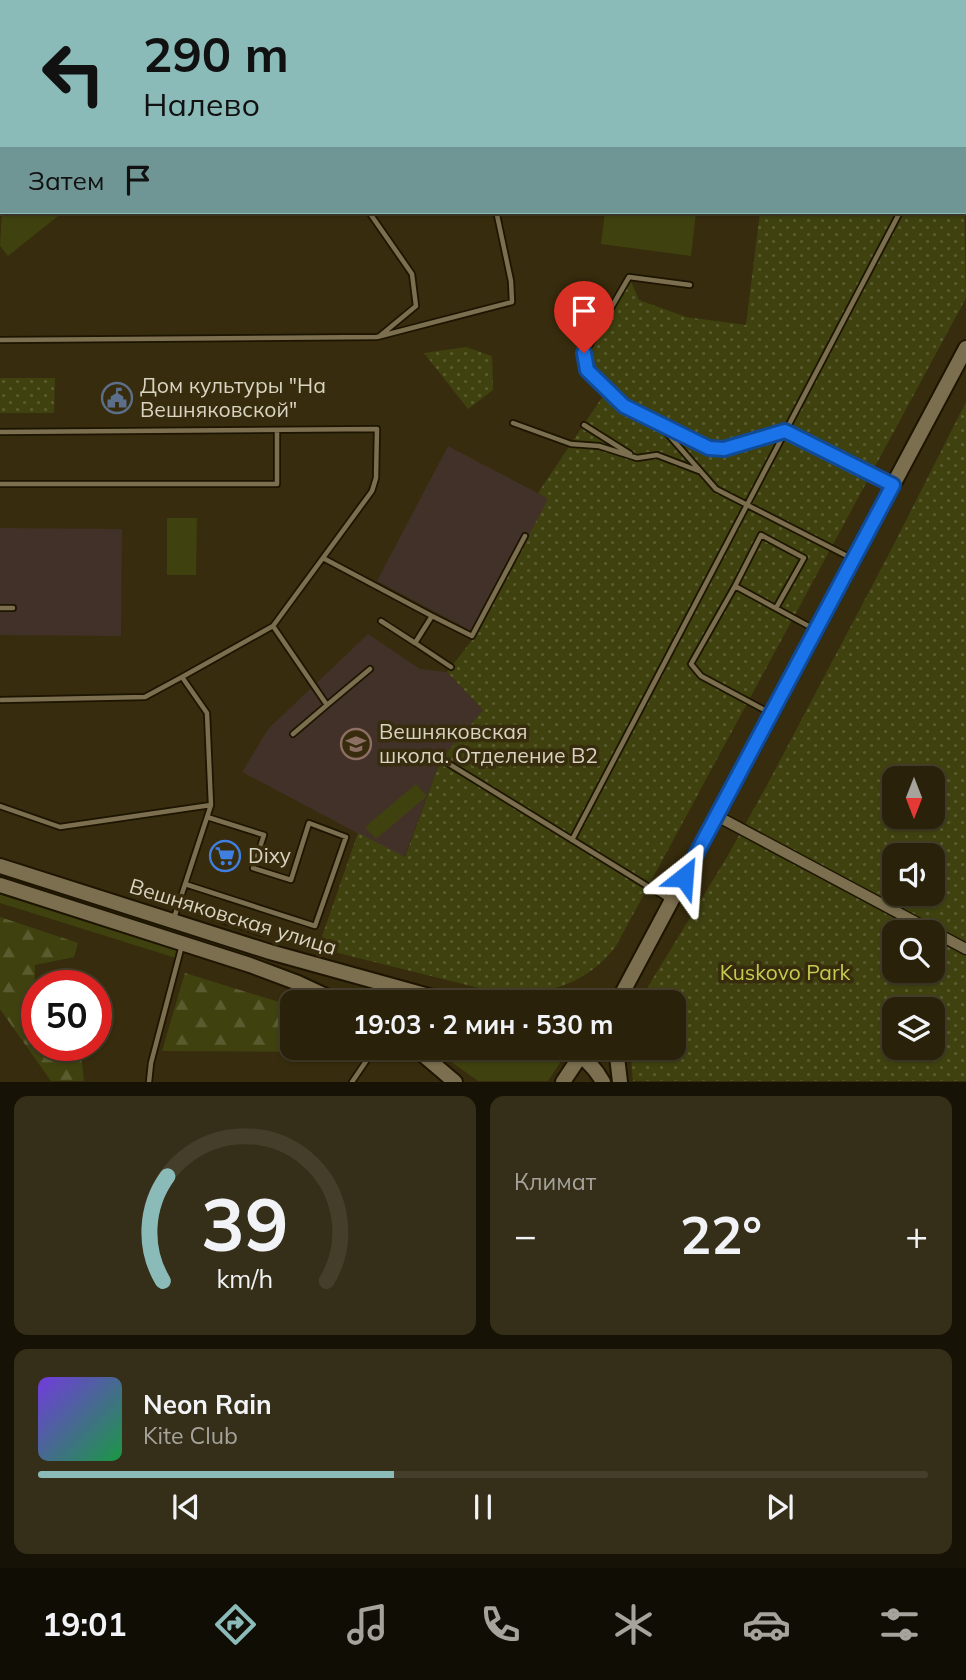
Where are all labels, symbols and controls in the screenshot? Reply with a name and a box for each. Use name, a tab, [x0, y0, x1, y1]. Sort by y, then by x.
text: 290 m	[143, 23, 289, 84]
icon: left	[28, 28, 119, 119]
text: Налево	[143, 84, 260, 124]
icon: arrive	[119, 161, 157, 199]
text: Затем	[28, 164, 105, 197]
pin	[554, 281, 614, 353]
icon: arrive	[565, 292, 603, 330]
place label: Дом культуры "На Вешняковской"	[140, 372, 326, 422]
public building icon: Дом культуры "На Вешняковской"	[100, 381, 134, 415]
place label: Вешняковская школа. Отделение В2	[379, 718, 598, 768]
school or university icon: Вешняковская школа. Отделение В2	[339, 727, 373, 761]
north arrow	[882, 766, 945, 830]
map controls	[882, 766, 945, 1060]
supermarket icon: Dixy	[208, 839, 242, 873]
position arrow	[647, 840, 721, 914]
place label: Dixy	[248, 842, 291, 868]
button: sound	[882, 843, 945, 906]
street label: Вешняковская улица	[127, 872, 340, 960]
button: search	[882, 920, 945, 983]
park label: Kuskovo Park	[720, 959, 851, 985]
speed limit sign: 50	[21, 970, 112, 1061]
button: layers	[882, 997, 945, 1060]
text: 19:03 · 2 мин · 530 m	[353, 1008, 613, 1041]
text: Климат	[514, 1167, 596, 1196]
text: 39	[201, 1179, 289, 1270]
text: 22°	[680, 1202, 762, 1267]
text: −	[514, 1211, 537, 1259]
text: +	[905, 1211, 928, 1259]
text: km/h	[217, 1263, 273, 1294]
text: Neon Rain	[143, 1388, 272, 1421]
text: Kite Club	[143, 1421, 238, 1450]
icon: previous	[167, 1488, 205, 1526]
icon: pause	[464, 1488, 502, 1526]
icon: next	[761, 1488, 799, 1526]
icon: directions	[211, 1600, 260, 1649]
icon: music	[343, 1600, 392, 1649]
icon: phone	[476, 1600, 525, 1649]
icon: climate	[609, 1600, 658, 1649]
icon: car	[742, 1600, 791, 1649]
icon: filters	[875, 1600, 924, 1649]
text: 19:01	[42, 1604, 127, 1644]

